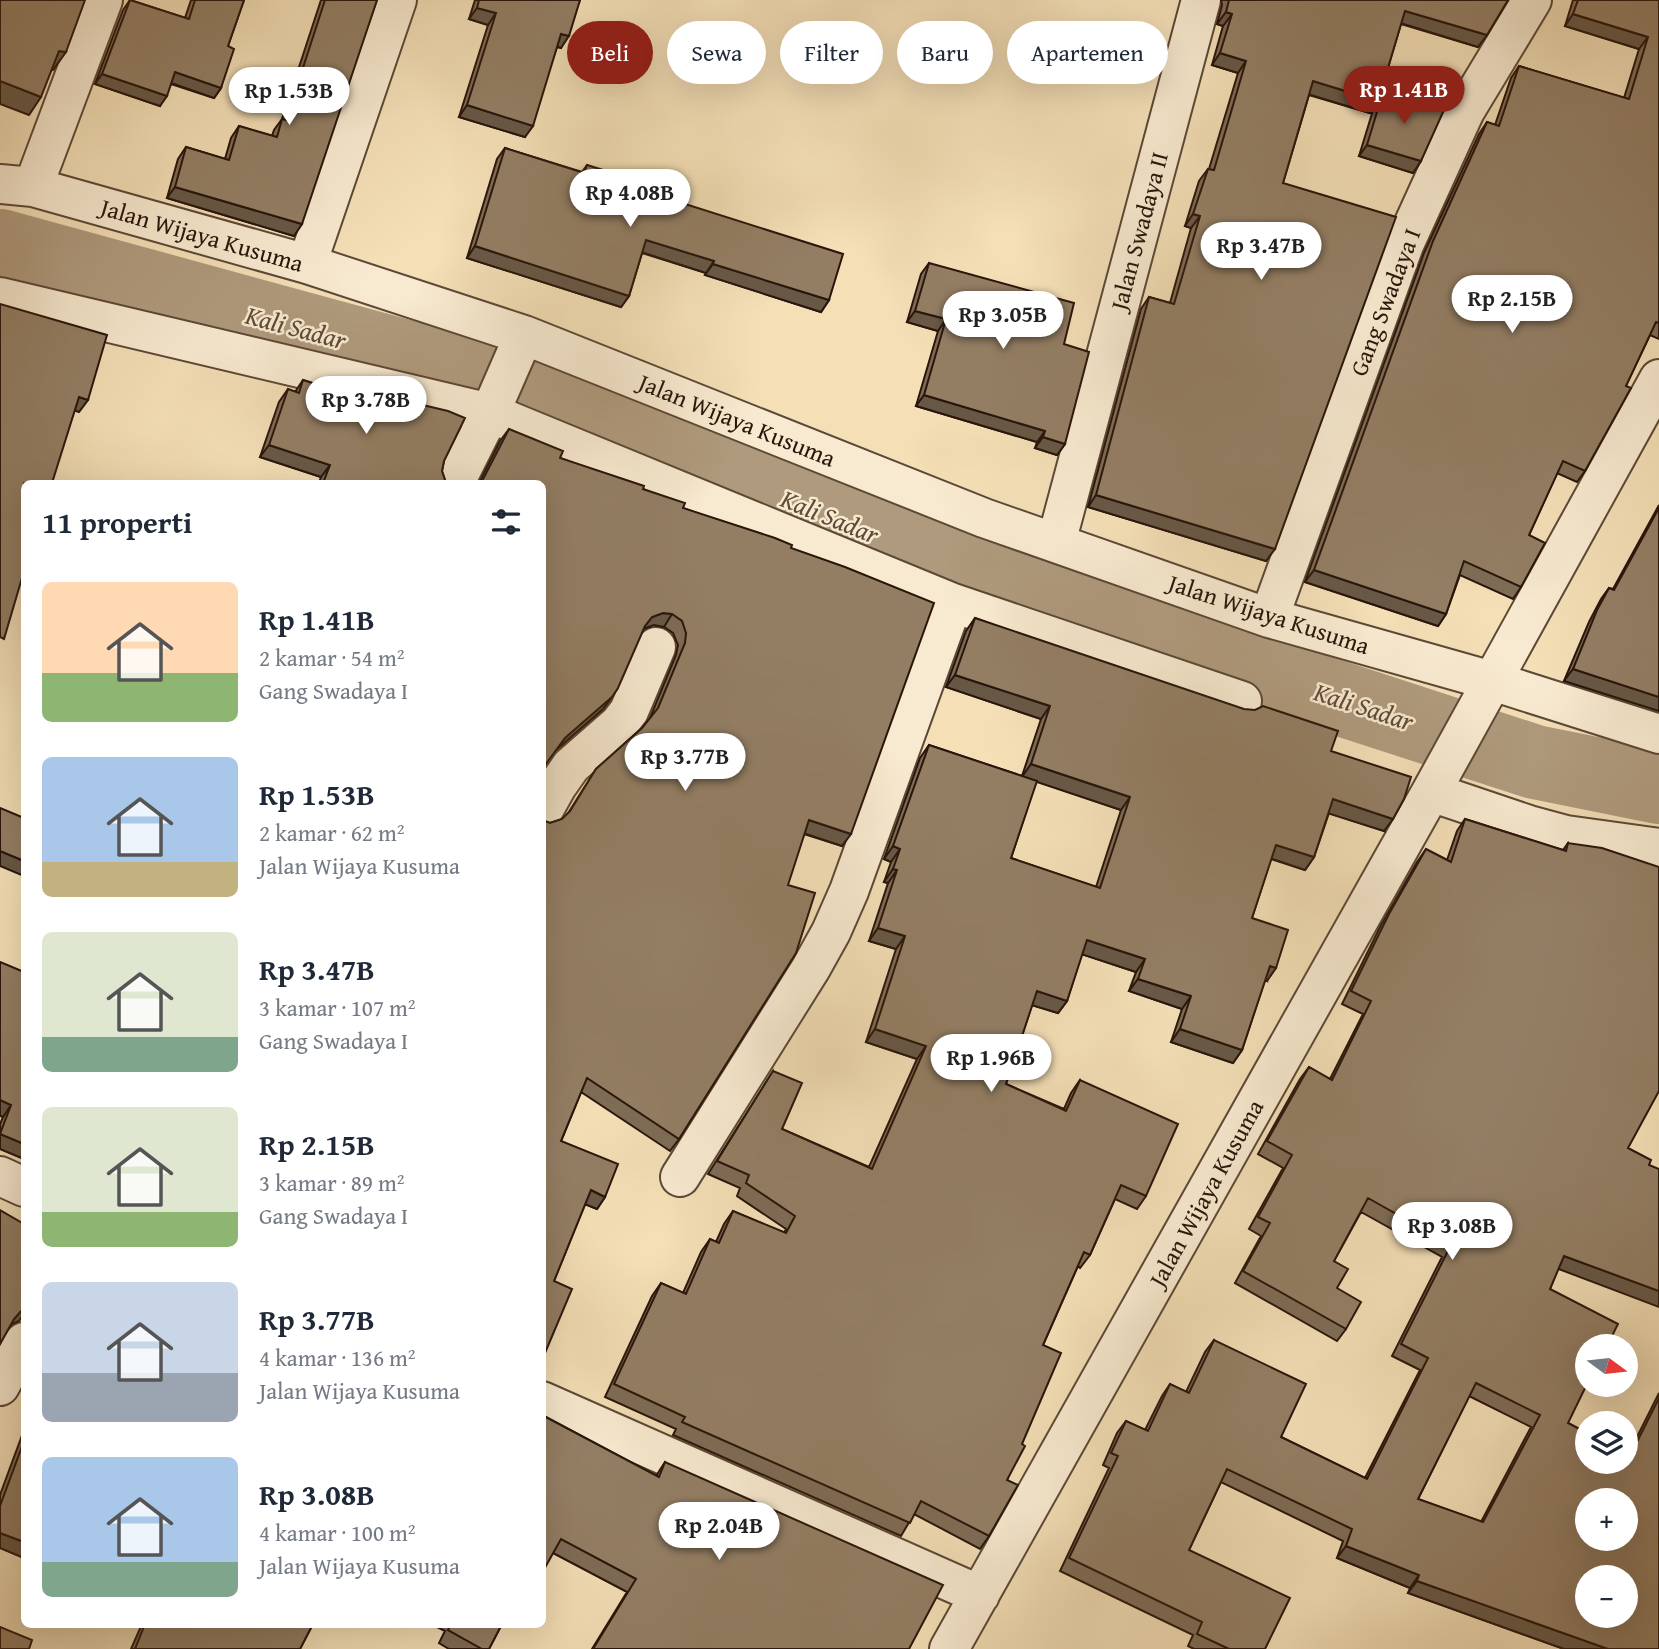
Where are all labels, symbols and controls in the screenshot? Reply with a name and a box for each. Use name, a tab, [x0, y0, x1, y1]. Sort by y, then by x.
chip: Beli	[567, 21, 653, 84]
chip: Sewa	[667, 21, 766, 84]
chip: Filter	[780, 21, 883, 84]
chip: Baru	[897, 21, 993, 84]
chip: Apartemen	[1007, 21, 1168, 84]
pin: Rp 1.41B	[1332, 66, 1476, 126]
pin: Rp 1.53B	[217, 68, 361, 127]
text: Rp 1.41B	[1360, 72, 1448, 105]
text: Rp 1.53B	[245, 73, 333, 106]
street label: Jalan Swadaya II	[1100, 148, 1177, 317]
pin: Rp 4.08B	[558, 170, 702, 229]
text: Rp 4.08B	[586, 175, 674, 208]
street label: Jalan Wijaya Kusuma	[94, 188, 308, 281]
pin: Rp 3.47B	[1189, 222, 1333, 282]
street label: Gang Swadaya I	[1341, 223, 1429, 381]
text: Rp 3.47B	[1217, 228, 1305, 261]
pin: Rp 2.15B	[1440, 276, 1584, 335]
text: Rp 2.15B	[1468, 281, 1556, 314]
pin: Rp 3.05B	[931, 292, 1075, 351]
water label: Kali Sadar	[240, 295, 352, 359]
text: Rp 3.05B	[959, 297, 1047, 330]
street label: Jalan Wijaya Kusuma	[631, 363, 841, 476]
pin: Rp 3.78B	[294, 376, 438, 436]
text: Rp 3.78B	[322, 382, 410, 415]
water label: Kali Sadar	[774, 478, 886, 554]
text: 11 properti	[42, 500, 192, 544]
icon: filters	[487, 503, 525, 541]
street label: Jalan Wijaya Kusuma	[1161, 564, 1375, 663]
text: Rp 1.41B	[259, 597, 375, 641]
icon: home	[98, 610, 182, 694]
text: 2 kamar · 54 m²	[259, 641, 405, 674]
water label: Kali Sadar	[1308, 671, 1420, 741]
text: Gang Swadaya I	[259, 674, 408, 707]
pin: Rp 3.77B	[613, 734, 757, 793]
text: Rp 3.77B	[641, 739, 729, 772]
text: Rp 1.53B	[259, 772, 375, 816]
icon: home	[98, 785, 182, 869]
text: 2 kamar · 62 m²	[259, 816, 405, 849]
text: Jalan Wijaya Kusuma	[259, 849, 460, 882]
text: Rp 3.47B	[259, 947, 375, 991]
icon: home	[98, 960, 182, 1044]
text: 3 kamar · 107 m²	[259, 991, 416, 1024]
text: Gang Swadaya I	[259, 1024, 408, 1057]
pin: Rp 1.96B	[919, 1034, 1063, 1094]
text: Rp 1.96B	[947, 1040, 1035, 1073]
street label: Jalan Wijaya Kusuma	[1138, 1092, 1272, 1296]
text: Rp 2.15B	[259, 1122, 375, 1166]
icon: home	[98, 1135, 182, 1219]
text: 3 kamar · 89 m²	[259, 1166, 405, 1199]
text: Gang Swadaya I	[259, 1199, 408, 1232]
pin: Rp 3.08B	[1380, 1202, 1524, 1262]
text: Rp 3.08B	[1408, 1208, 1496, 1241]
text: Rp 3.77B	[259, 1297, 375, 1341]
icon: home	[98, 1310, 182, 1394]
north arrow	[1575, 1334, 1638, 1396]
map controls	[1575, 1334, 1638, 1628]
text: 4 kamar · 136 m²	[259, 1341, 416, 1374]
text: Jalan Wijaya Kusuma	[259, 1374, 460, 1407]
button: layers	[1575, 1411, 1638, 1474]
text: Rp 3.08B	[259, 1472, 375, 1516]
icon: home	[98, 1485, 182, 1569]
button: +	[1575, 1488, 1638, 1551]
pin: Rp 2.04B	[647, 1502, 791, 1562]
text: Rp 2.04B	[675, 1508, 763, 1541]
text: 4 kamar · 100 m²	[259, 1516, 416, 1549]
text: Jalan Wijaya Kusuma	[259, 1549, 460, 1582]
button: −	[1575, 1565, 1638, 1628]

